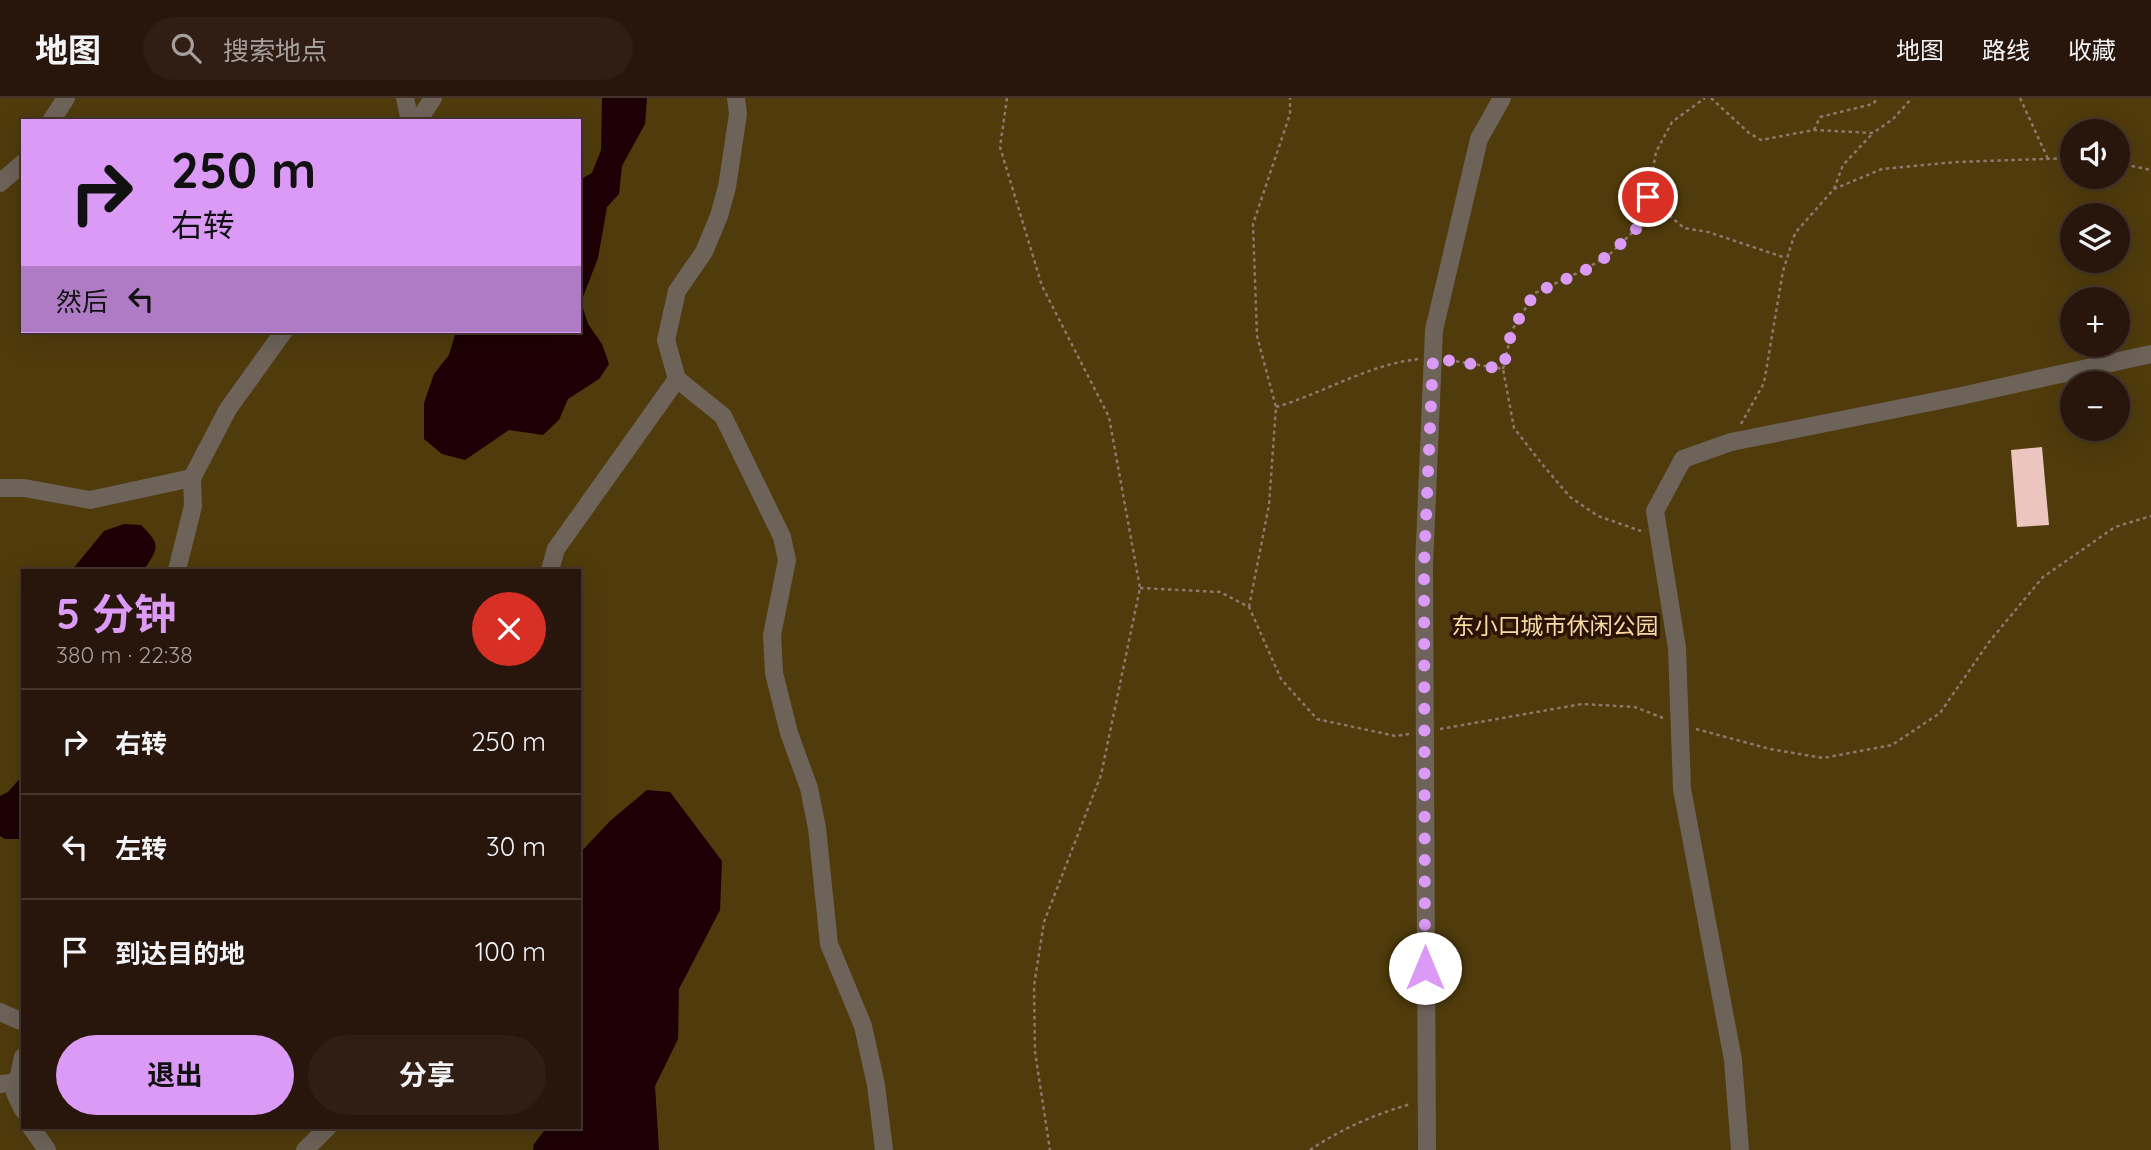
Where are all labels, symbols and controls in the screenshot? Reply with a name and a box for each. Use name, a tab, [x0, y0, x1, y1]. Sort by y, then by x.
search box	[143, 17, 633, 80]
text: 地图	[35, 29, 101, 70]
icon: search	[167, 29, 205, 67]
text: 搜索地点	[223, 34, 327, 67]
text: 地图	[1896, 35, 1944, 65]
text: 路线	[1982, 35, 2030, 65]
text: 收藏	[2068, 35, 2116, 65]
map controls	[2060, 119, 2130, 441]
button: sound	[2060, 119, 2130, 189]
text: 250 m	[171, 139, 316, 200]
icon: right	[56, 147, 147, 238]
pin	[1618, 167, 1678, 227]
icon: arrive	[1629, 178, 1667, 216]
button: layers	[2060, 203, 2130, 273]
text: 右转	[171, 205, 235, 245]
icon: left	[122, 280, 160, 318]
text: 然后	[56, 285, 108, 318]
button: +	[2060, 287, 2130, 357]
button: −	[2060, 371, 2130, 441]
text: 5 分钟	[56, 587, 176, 640]
button: close	[472, 592, 546, 666]
park label: 东小口城市休闲公园	[1452, 611, 1659, 640]
text: 380 m · 22:38	[56, 640, 193, 669]
icon: right	[56, 723, 94, 761]
text: 250 m	[471, 725, 546, 758]
text: 右转	[115, 727, 167, 760]
icon: left	[56, 828, 94, 866]
text: 30 m	[486, 830, 546, 863]
text: 左转	[115, 832, 167, 865]
position arrow	[1388, 931, 1462, 1005]
icon: arrive	[56, 933, 94, 971]
text: 100 m	[475, 935, 546, 968]
text: 到达目的地	[115, 937, 245, 970]
button: 退出	[56, 1035, 294, 1115]
button: 分享	[308, 1035, 546, 1115]

